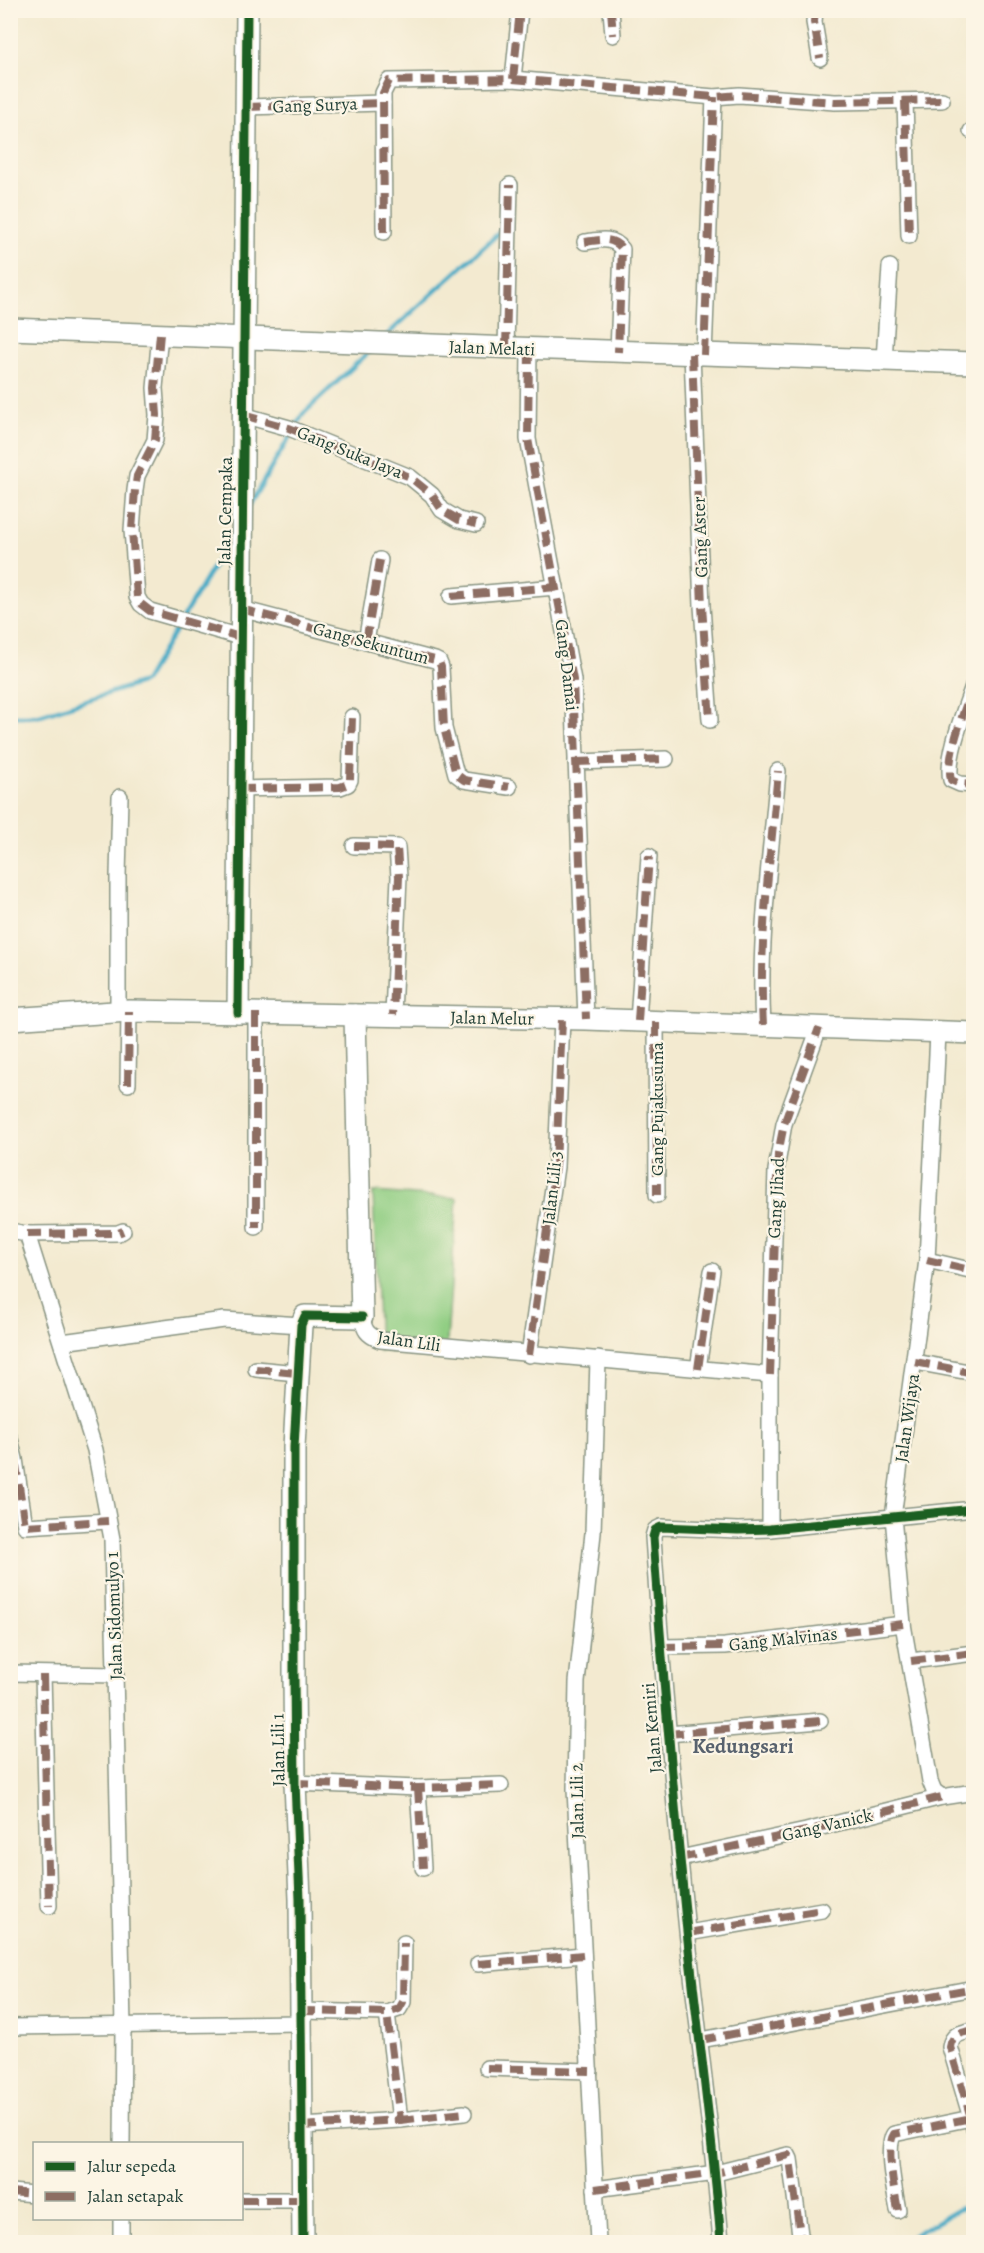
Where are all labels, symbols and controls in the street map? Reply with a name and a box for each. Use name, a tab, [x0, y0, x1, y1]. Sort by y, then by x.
street label: Gang Surya	[272, 91, 359, 118]
street label: Jalan Melati	[448, 334, 536, 362]
street label: Gang Suka Jaya	[294, 420, 407, 484]
street label: Jalan Cempaka	[212, 456, 238, 566]
street label: Gang Aster	[687, 496, 713, 578]
street label: Gang Sekuntum	[310, 616, 432, 670]
street label: Gang Damai	[549, 618, 585, 712]
street label: Jalan Melur	[450, 1005, 534, 1031]
street label: Gang Pujakusuma	[645, 1041, 669, 1176]
street label: Jalan Lili 3	[536, 1150, 568, 1226]
street label: Gang Jihad	[762, 1157, 790, 1239]
street label: Jalan Lili	[376, 1325, 442, 1357]
street label: Jalan Wijaya	[889, 1371, 925, 1464]
street label: Jalan Sidomulyo 1	[100, 1551, 128, 1681]
street label: Gang Malvinas	[727, 1621, 839, 1657]
street label: Jalan Kemiri	[636, 1682, 668, 1774]
street label: Jalan Lili 1	[265, 1713, 291, 1787]
district label: Kedungsari	[692, 1732, 794, 1760]
street label: Jalan Lili 2	[564, 1762, 590, 1839]
street label: Gang Vanick	[779, 1803, 875, 1847]
legend	[33, 2142, 243, 2220]
text: Jalur sepeda	[87, 2154, 177, 2178]
text: Jalan setapak	[87, 2184, 183, 2208]

